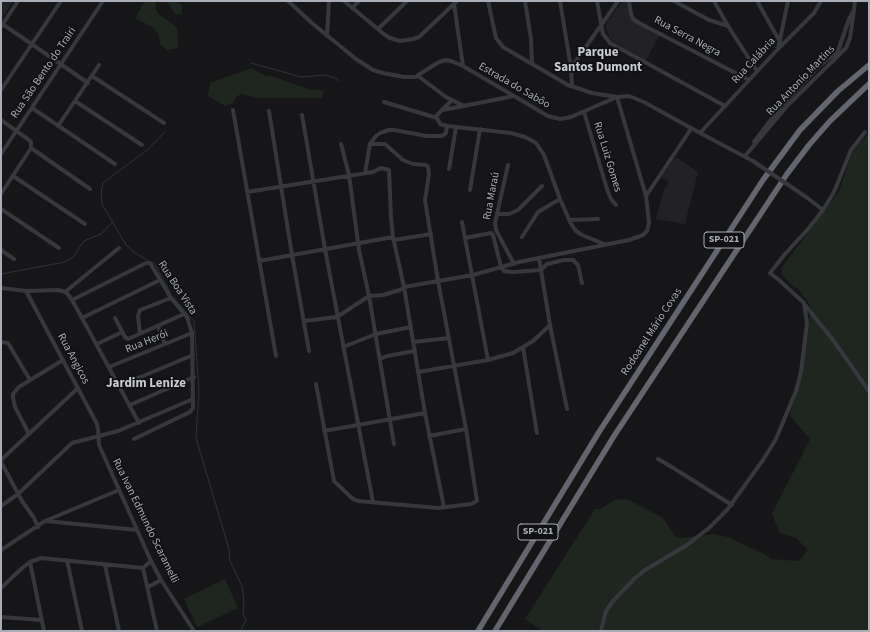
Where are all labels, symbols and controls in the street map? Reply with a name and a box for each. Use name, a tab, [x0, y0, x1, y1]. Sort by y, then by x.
street label: Rua Serra Negra	[651, 14, 723, 60]
street label: Rua São Bento do Trairi	[9, 25, 79, 121]
street label: Rua Calábria	[729, 35, 779, 87]
street label: Rua Antonio Martins	[764, 43, 838, 119]
district label: Parque Santos Dumont	[554, 45, 642, 76]
street label: Estrada do Sabôo	[476, 60, 552, 112]
street label: Rua Luiz Gomes	[590, 120, 624, 194]
street label: Rua Maraú	[481, 171, 503, 221]
road number: SP-021	[704, 232, 744, 248]
street label: Rua Boa Vista	[155, 258, 199, 318]
street label: Rodoanel Mário Covas	[619, 286, 685, 378]
street label: Rua Herói	[124, 327, 170, 357]
street label: Rua Angicos	[54, 331, 92, 387]
district label: Jardim Lenize	[106, 376, 186, 392]
street label: Rua Ivan Edmundo Scaramelli	[109, 457, 181, 585]
road number: SP-021	[518, 524, 558, 540]

